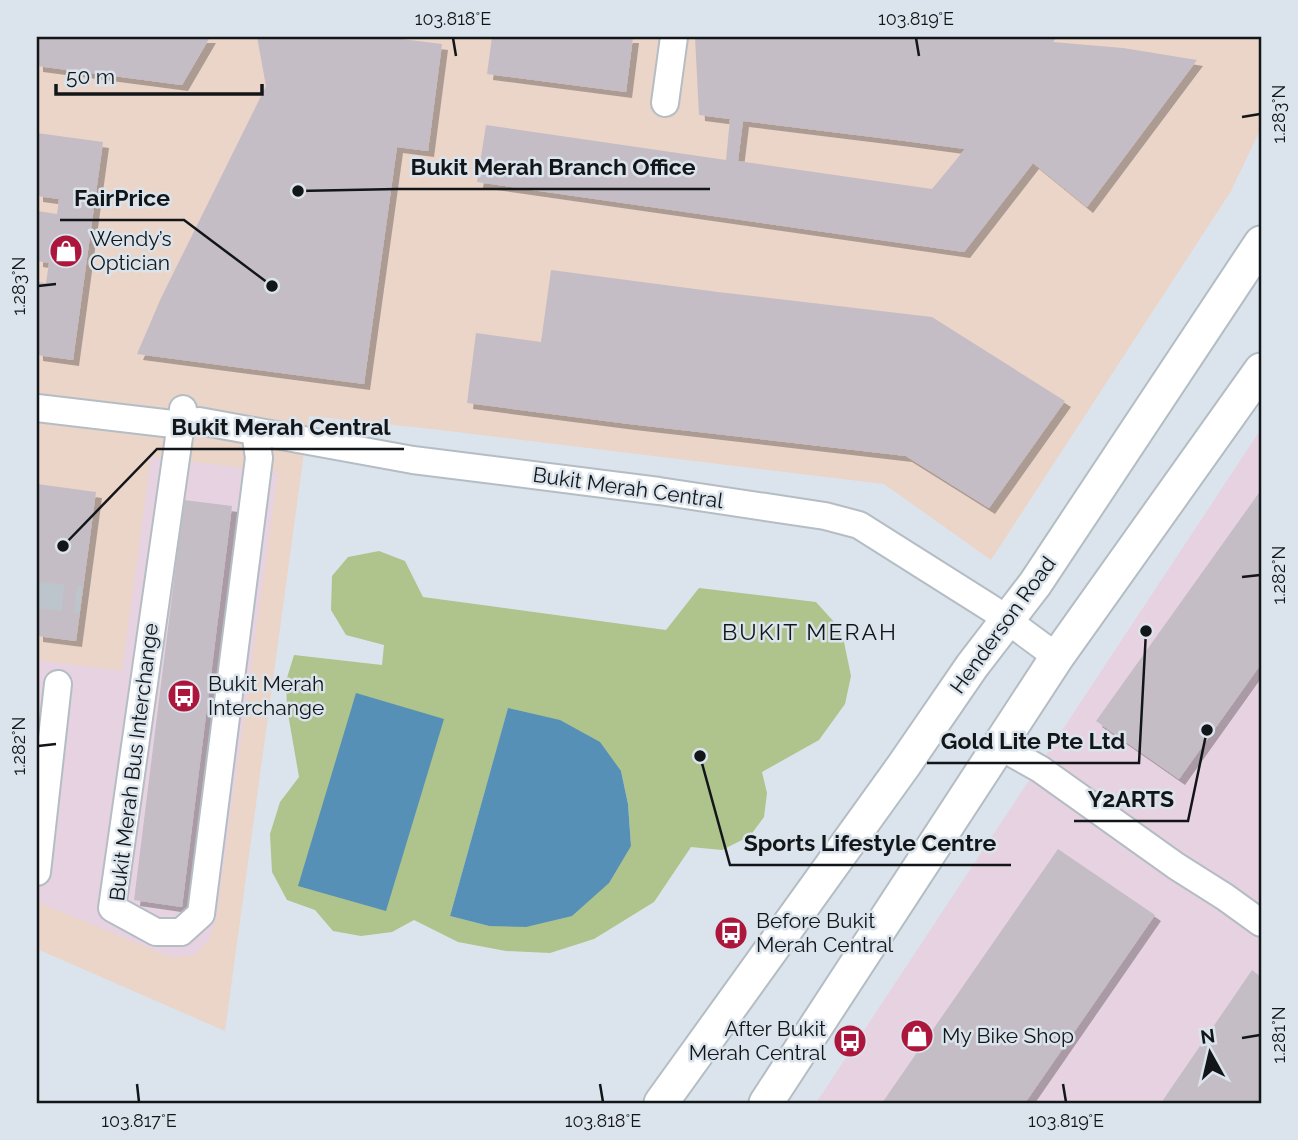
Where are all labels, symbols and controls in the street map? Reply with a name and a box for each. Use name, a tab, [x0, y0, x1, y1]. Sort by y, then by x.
text: 103.818°E	[415, 8, 491, 29]
text: 103.819°E	[878, 8, 954, 29]
scale bar	[56, 52, 262, 96]
text: 50 m	[66, 64, 115, 89]
text: 1.283°N	[1268, 84, 1289, 144]
callout: Bukit Merah Branch Office	[397, 145, 710, 189]
text: Bukit Merah Branch Office	[411, 153, 696, 180]
callout: FairPrice	[60, 176, 184, 220]
text: FairPrice	[74, 184, 170, 211]
place label: Wendy’s Optician	[90, 226, 172, 275]
shop icon: Wendy’s Optician	[47, 232, 85, 270]
text: 1.283°N	[8, 256, 29, 316]
callout: Bukit Merah Central	[157, 405, 404, 449]
text: Bukit Merah Central	[171, 413, 391, 440]
street label: Bukit Merah Central	[531, 462, 725, 513]
text: 1.282°N	[1268, 546, 1289, 605]
street label: Henderson Road	[945, 551, 1061, 698]
district label: BUKIT MERAH	[722, 618, 898, 645]
street label: Bukit Merah Bus Interchange	[104, 622, 163, 902]
place label: Bukit Merah Interchange	[208, 671, 324, 720]
bus stop icon: Bukit Merah Interchange	[165, 677, 203, 715]
text: 1.282°N	[8, 717, 29, 776]
callout: Gold Lite Pte Ltd	[927, 719, 1139, 763]
text: Gold Lite Pte Ltd	[941, 727, 1125, 754]
callout: Y2ARTS	[1074, 777, 1188, 821]
text: Y2ARTS	[1088, 785, 1174, 812]
callout: Sports Lifestyle Centre	[730, 821, 1011, 865]
text: Sports Lifestyle Centre	[744, 829, 997, 856]
place label: Before Bukit Merah Central	[756, 908, 894, 957]
bus stop icon: Before Bukit Merah Central	[712, 914, 750, 952]
text: 1.281°N	[1268, 1006, 1289, 1064]
place label: After Bukit Merah Central	[689, 1016, 826, 1065]
shop icon: My Bike Shop	[898, 1017, 936, 1055]
north arrow	[1176, 1018, 1246, 1088]
bus stop icon: After Bukit Merah Central	[831, 1022, 869, 1060]
place label: My Bike Shop	[942, 1023, 1074, 1048]
text: N	[1199, 1024, 1216, 1048]
text: 103.817°E	[101, 1110, 177, 1131]
text: 103.818°E	[565, 1110, 641, 1131]
text: 103.819°E	[1028, 1110, 1104, 1131]

